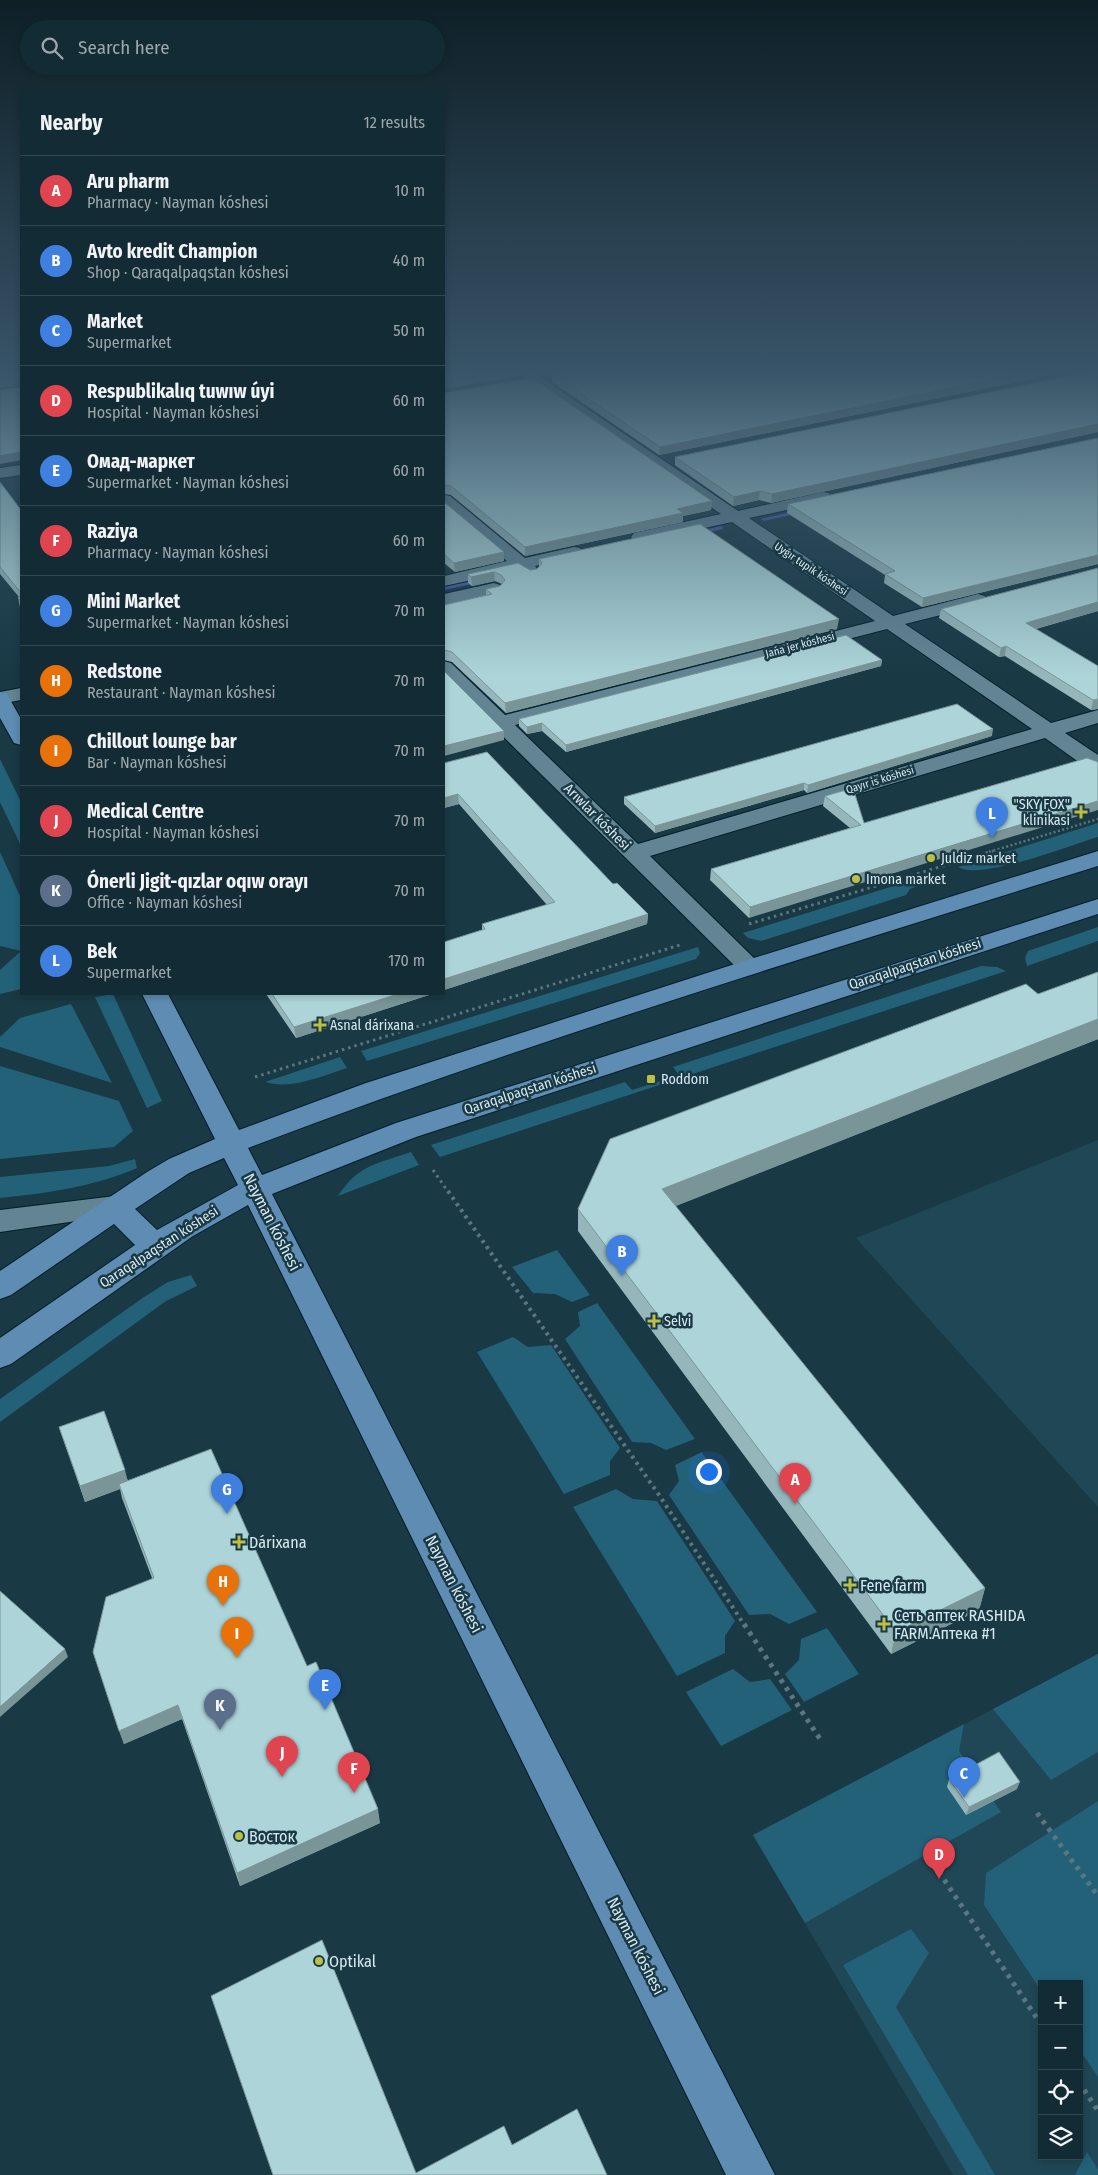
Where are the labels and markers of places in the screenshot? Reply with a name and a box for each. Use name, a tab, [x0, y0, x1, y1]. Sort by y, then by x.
place label: "SKY FOX" klinikasi	[1013, 796, 1070, 829]
pin: L	[976, 797, 1008, 838]
marker: "SKY FOX" klinikasi	[1074, 805, 1088, 819]
place label: Juldiz market	[941, 850, 1016, 867]
marker: Juldiz market	[925, 852, 937, 864]
place label: Imona market	[866, 871, 946, 888]
marker: Imona market	[850, 873, 862, 885]
place label: Asnal dárixana	[330, 1017, 414, 1034]
marker: Asnal dárixana	[314, 1019, 326, 1031]
place label: Roddom	[661, 1071, 709, 1088]
marker: Roddom	[645, 1073, 657, 1085]
pin: B	[606, 1235, 638, 1276]
place label: Selvi	[664, 1313, 691, 1330]
marker: Selvi	[648, 1315, 660, 1327]
pin: A	[779, 1463, 811, 1504]
pin: G	[211, 1473, 243, 1514]
place label: Dárixana	[249, 1533, 307, 1552]
marker: Dárixana	[233, 1536, 245, 1548]
pin: H	[207, 1565, 239, 1606]
place label: Fene farm	[860, 1576, 925, 1595]
marker: Fene farm	[844, 1579, 856, 1591]
place label: Сеть аптек RASHIDA FARM.Аптека #1	[894, 1606, 1026, 1643]
pin: I	[221, 1617, 253, 1658]
marker: Сеть аптек RASHIDA FARM.Аптека #1	[878, 1618, 890, 1630]
pin: E	[309, 1669, 341, 1710]
pin: K	[204, 1689, 236, 1730]
pin: J	[266, 1736, 298, 1777]
pin: F	[338, 1752, 370, 1793]
pin: C	[948, 1757, 980, 1798]
place label: Восток	[249, 1827, 296, 1846]
marker: Восток	[233, 1830, 245, 1842]
pin: D	[923, 1838, 955, 1879]
place label: Optikal	[329, 1952, 376, 1971]
marker: Optikal	[313, 1955, 325, 1967]

